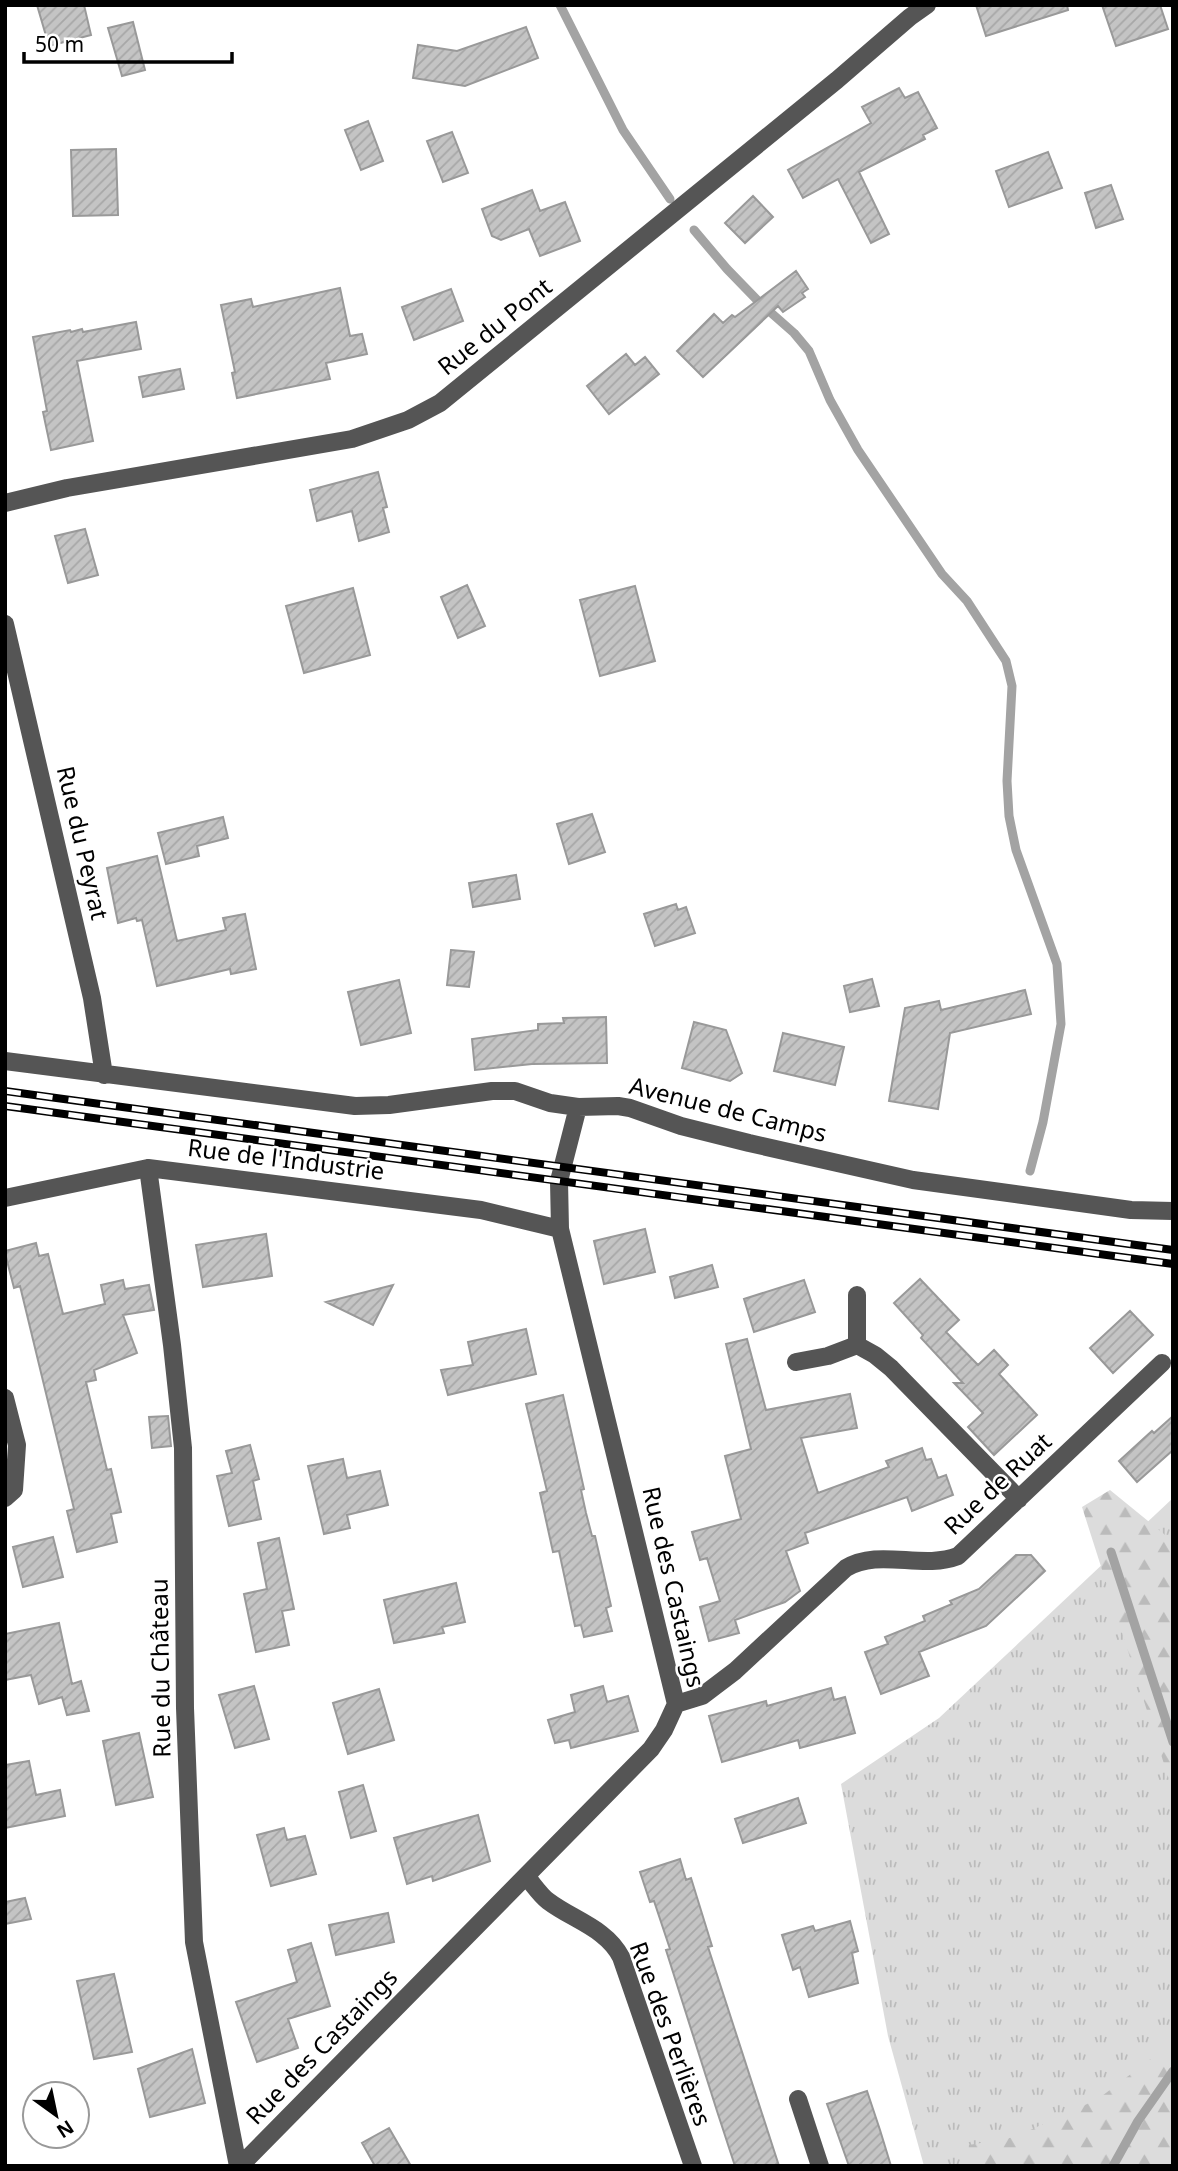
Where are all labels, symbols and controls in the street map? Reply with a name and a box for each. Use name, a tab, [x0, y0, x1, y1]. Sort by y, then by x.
scale bar	[24, 21, 233, 65]
text: 50 m	[35, 30, 84, 58]
street label: Rue du Pont	[430, 269, 558, 382]
street label: Rue du Peyrat	[50, 763, 117, 923]
street label: Avenue de Camps	[626, 1068, 831, 1149]
street label: Rue de l'Industrie	[186, 1130, 386, 1187]
street label: Rue de Ruat	[936, 1424, 1058, 1541]
street label: Rue des Castaings	[635, 1483, 714, 1690]
street label: Rue du Château	[141, 1578, 178, 1758]
street label: Rue des Perlières	[623, 1937, 720, 2130]
street label: Rue des Castaings	[238, 1961, 404, 2131]
north arrow	[21, 2080, 91, 2150]
text: N	[52, 2114, 79, 2144]

